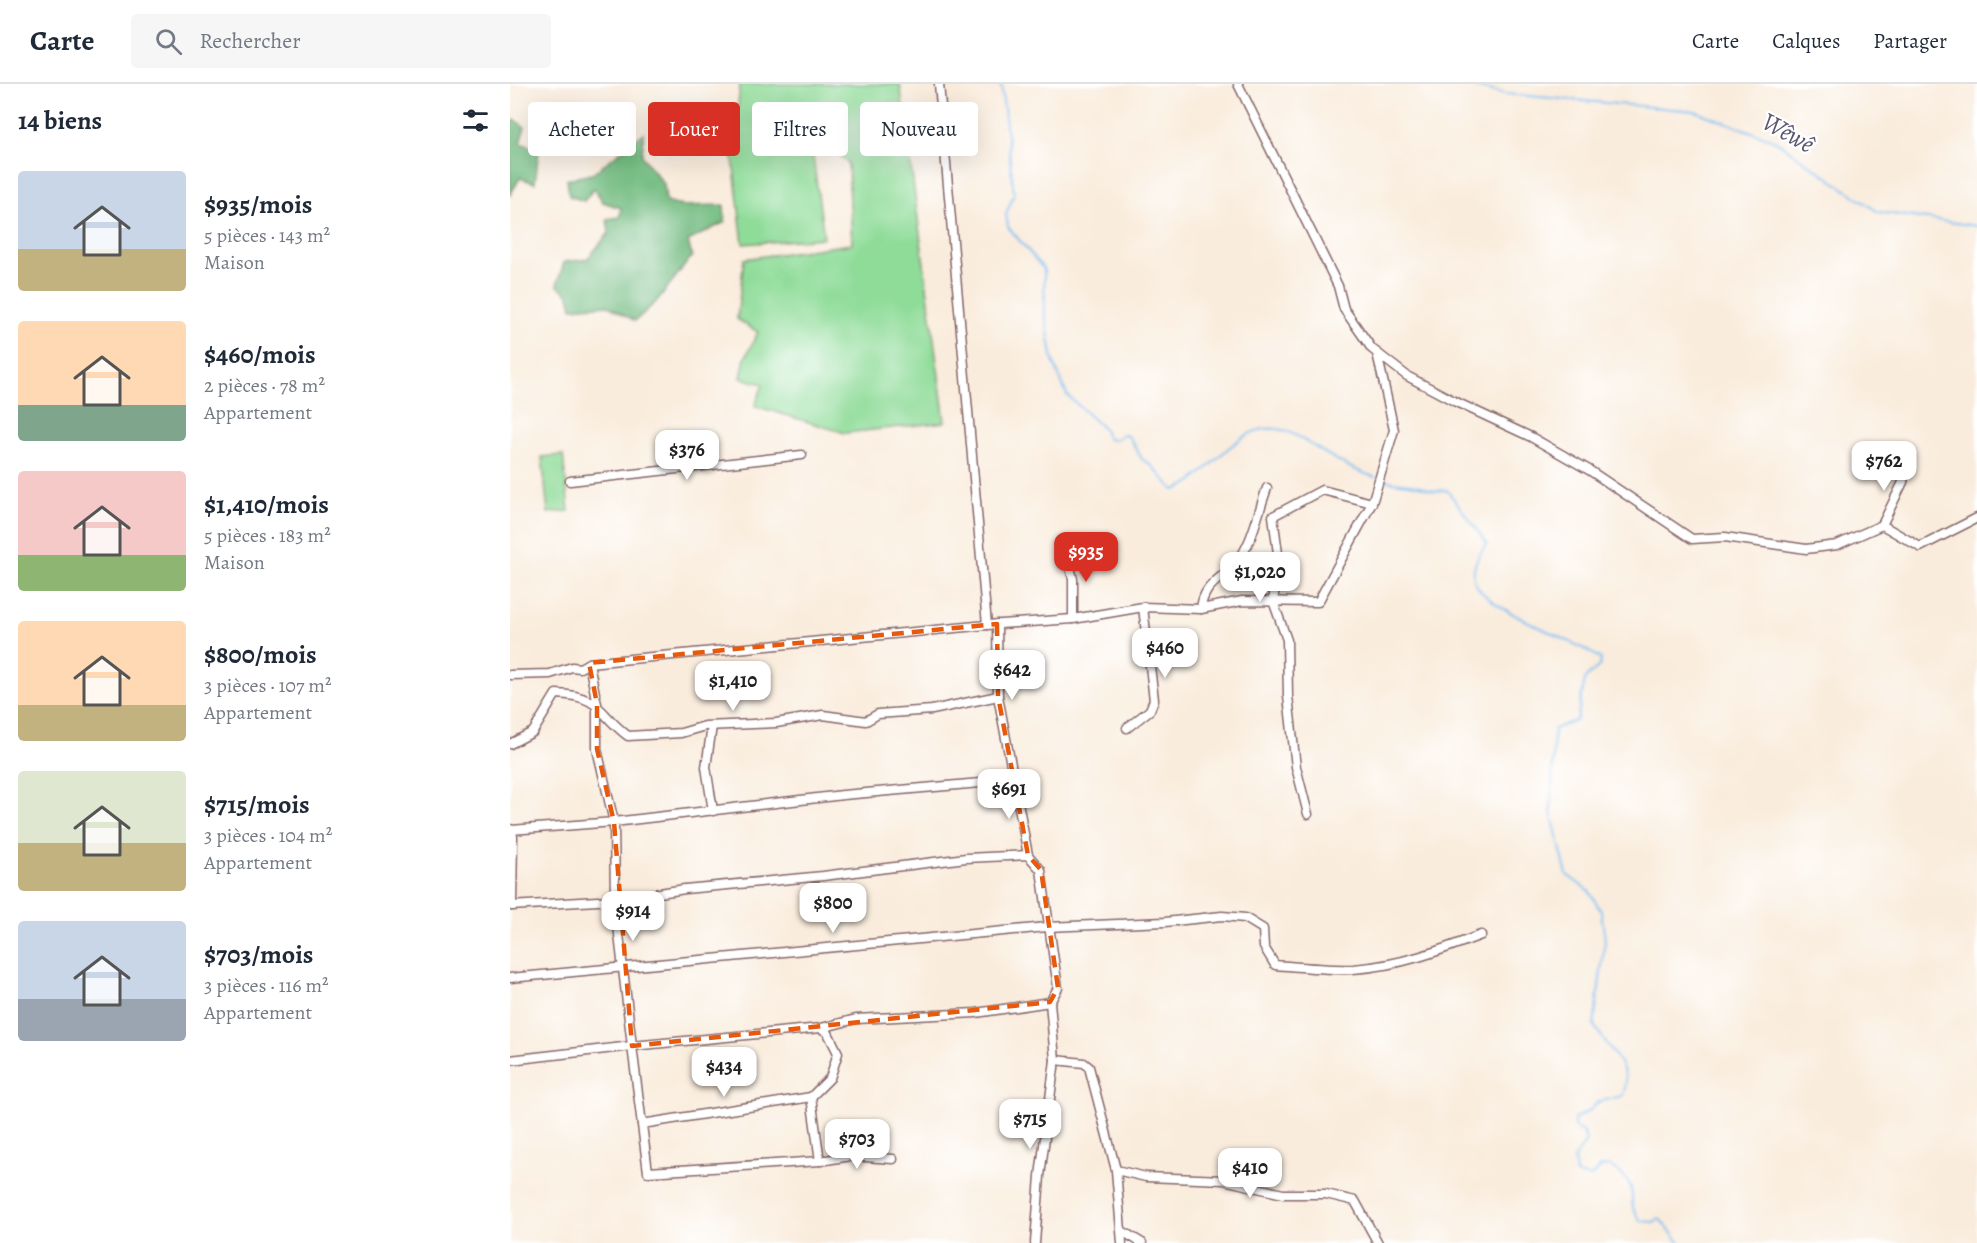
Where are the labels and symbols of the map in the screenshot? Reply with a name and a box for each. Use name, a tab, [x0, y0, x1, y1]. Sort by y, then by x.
water label: Wêwê	[1755, 104, 1822, 162]
pin: $376	[651, 430, 723, 481]
pin: $762	[1848, 441, 1920, 492]
pin: $935	[1050, 532, 1122, 583]
pin: $1,020	[1211, 552, 1309, 603]
pin: $460	[1129, 628, 1201, 679]
pin: $642	[976, 650, 1048, 701]
pin: $1,410	[684, 661, 782, 712]
pin: $691	[973, 769, 1045, 820]
pin: $800	[797, 883, 869, 934]
pin: $914	[597, 891, 669, 942]
pin: $434	[688, 1047, 760, 1098]
pin: $715	[994, 1099, 1066, 1150]
pin: $703	[821, 1119, 893, 1170]
pin: $410	[1214, 1148, 1286, 1199]

